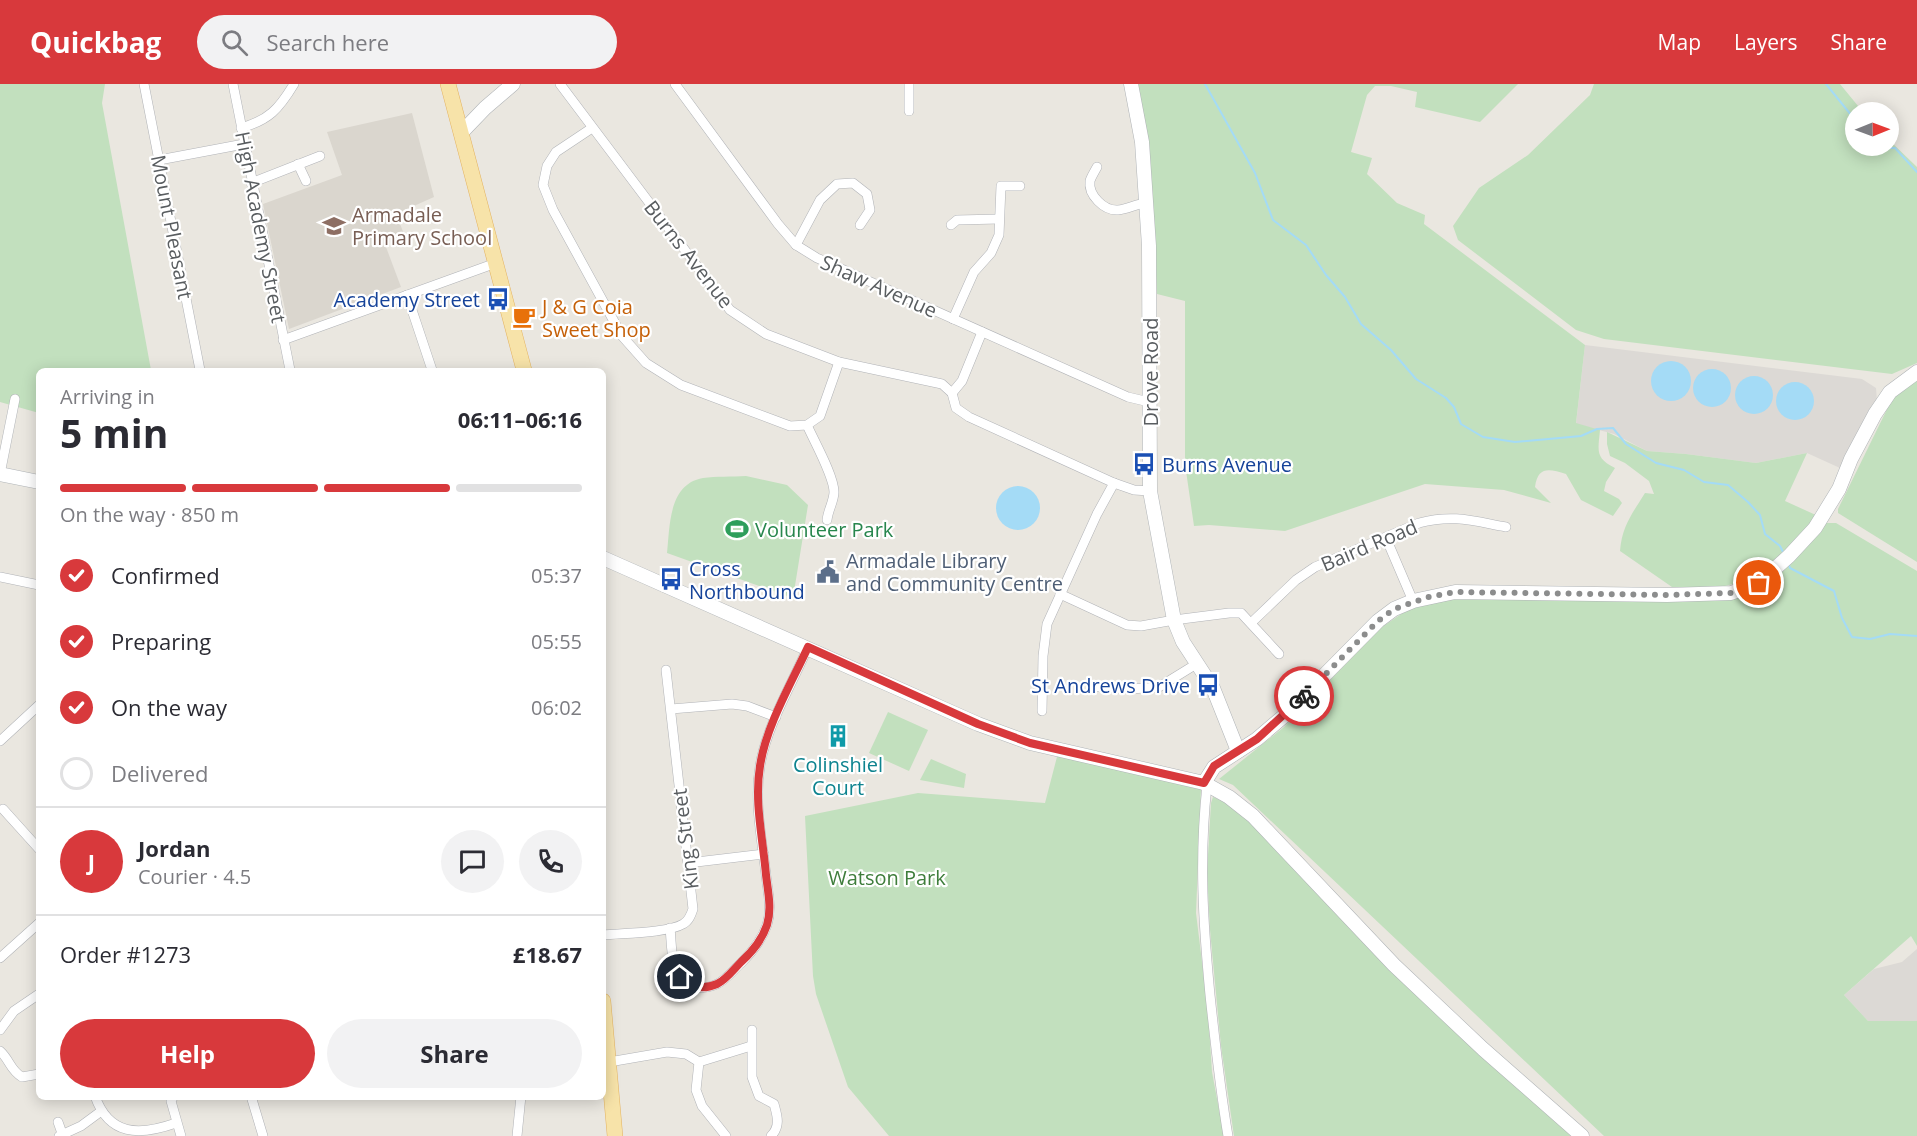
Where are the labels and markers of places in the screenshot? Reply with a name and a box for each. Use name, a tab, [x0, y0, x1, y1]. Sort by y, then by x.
place label: Armadale Primary School	[352, 201, 492, 251]
school or university icon: Armadale Primary School	[321, 213, 347, 239]
place label: Academy Street	[334, 286, 480, 313]
bus stop icon: Academy Street	[485, 286, 511, 312]
place label: J & G Coia Sweet Shop	[540, 293, 651, 343]
cafe icon: J & G Coia Sweet Shop	[511, 304, 537, 330]
bus stop icon: Burns Avenue	[1131, 451, 1157, 477]
place label: Burns Avenue	[1162, 451, 1292, 478]
sports icon: Volunteer Park	[724, 516, 750, 542]
place label: Volunteer Park	[755, 516, 894, 543]
place label: Armadale Library and Community Centre	[846, 547, 1063, 597]
place label: Cross Northbound	[689, 555, 805, 605]
pin	[1733, 557, 1784, 608]
public building icon: Armadale Library and Community Centre	[815, 559, 841, 585]
bus stop icon: Cross Northbound	[658, 566, 684, 592]
place label: St Andrews Drive	[1031, 672, 1190, 699]
bus stop icon: St Andrews Drive	[1195, 672, 1221, 698]
building icon: Colinshiel Court	[825, 723, 851, 749]
place label: Colinshiel Court	[793, 751, 883, 801]
pin	[654, 951, 705, 1002]

